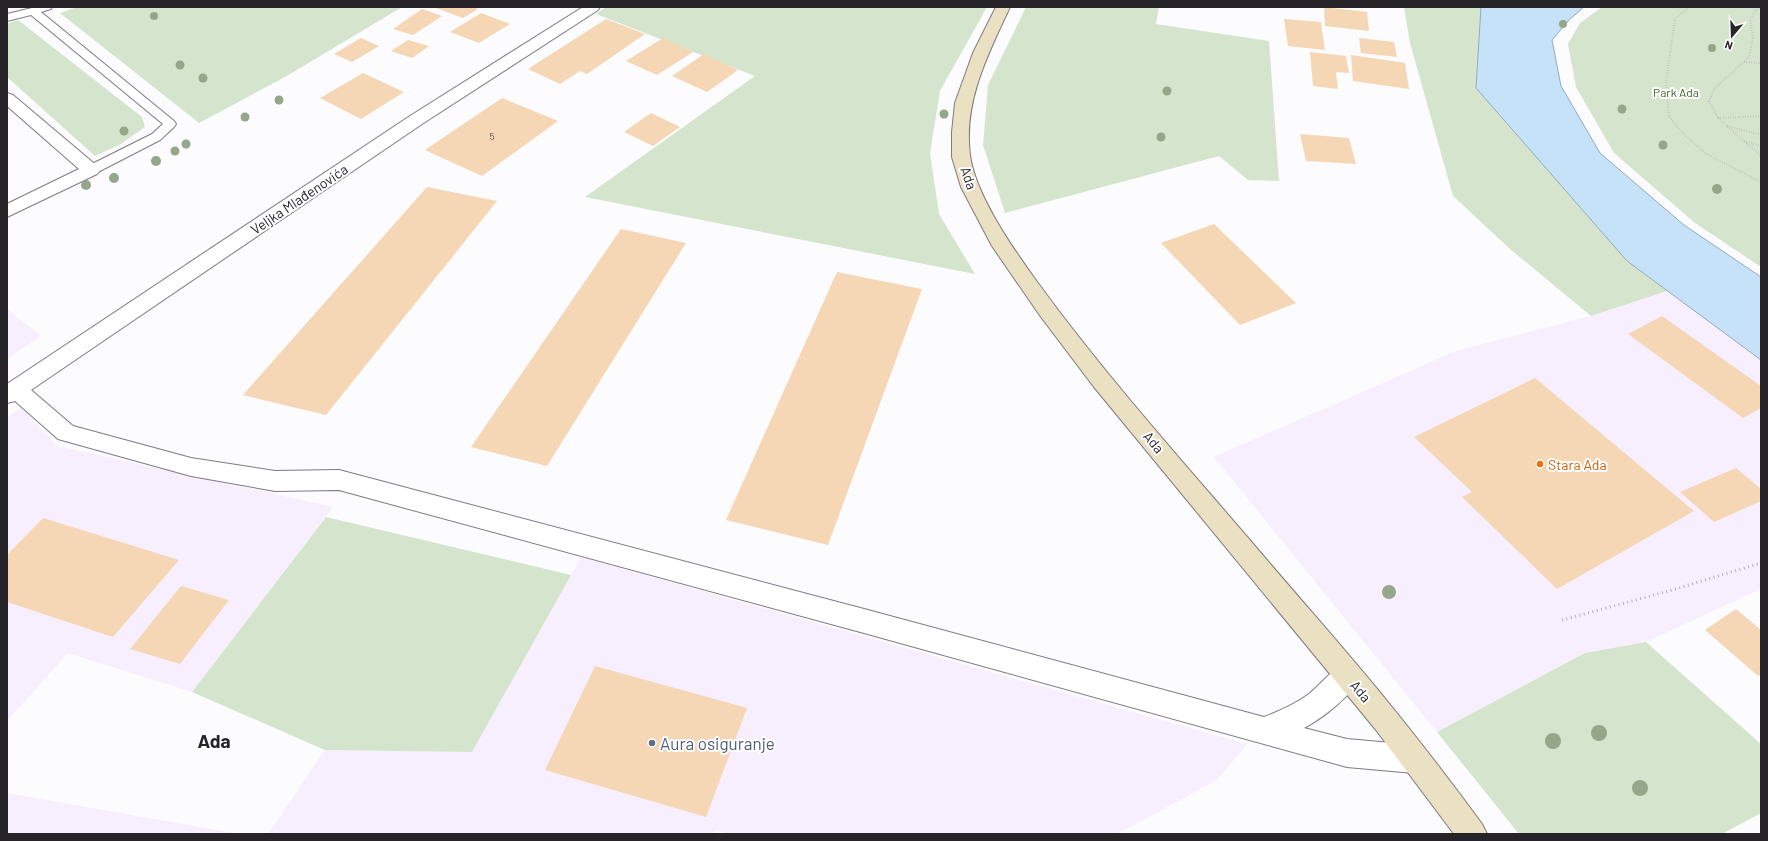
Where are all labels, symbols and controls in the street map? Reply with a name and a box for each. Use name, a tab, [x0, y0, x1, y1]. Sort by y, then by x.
north arrow	[1712, 16, 1752, 56]
text: N	[1723, 39, 1734, 53]
park label: Park Ada	[1653, 85, 1699, 99]
house number: 5	[489, 130, 495, 142]
street label: Veljka Mlađenovića	[247, 160, 351, 238]
street label: Ada	[957, 164, 981, 192]
street label: Ada	[1140, 428, 1168, 456]
place label: Stara Ada	[1548, 456, 1607, 473]
marker: Stara Ada	[1535, 459, 1545, 469]
street label: Ada	[1347, 677, 1375, 705]
district label: Ada	[197, 729, 231, 752]
place label: Aura osiguranje	[660, 733, 775, 753]
marker: Aura osiguranje	[647, 738, 657, 748]

